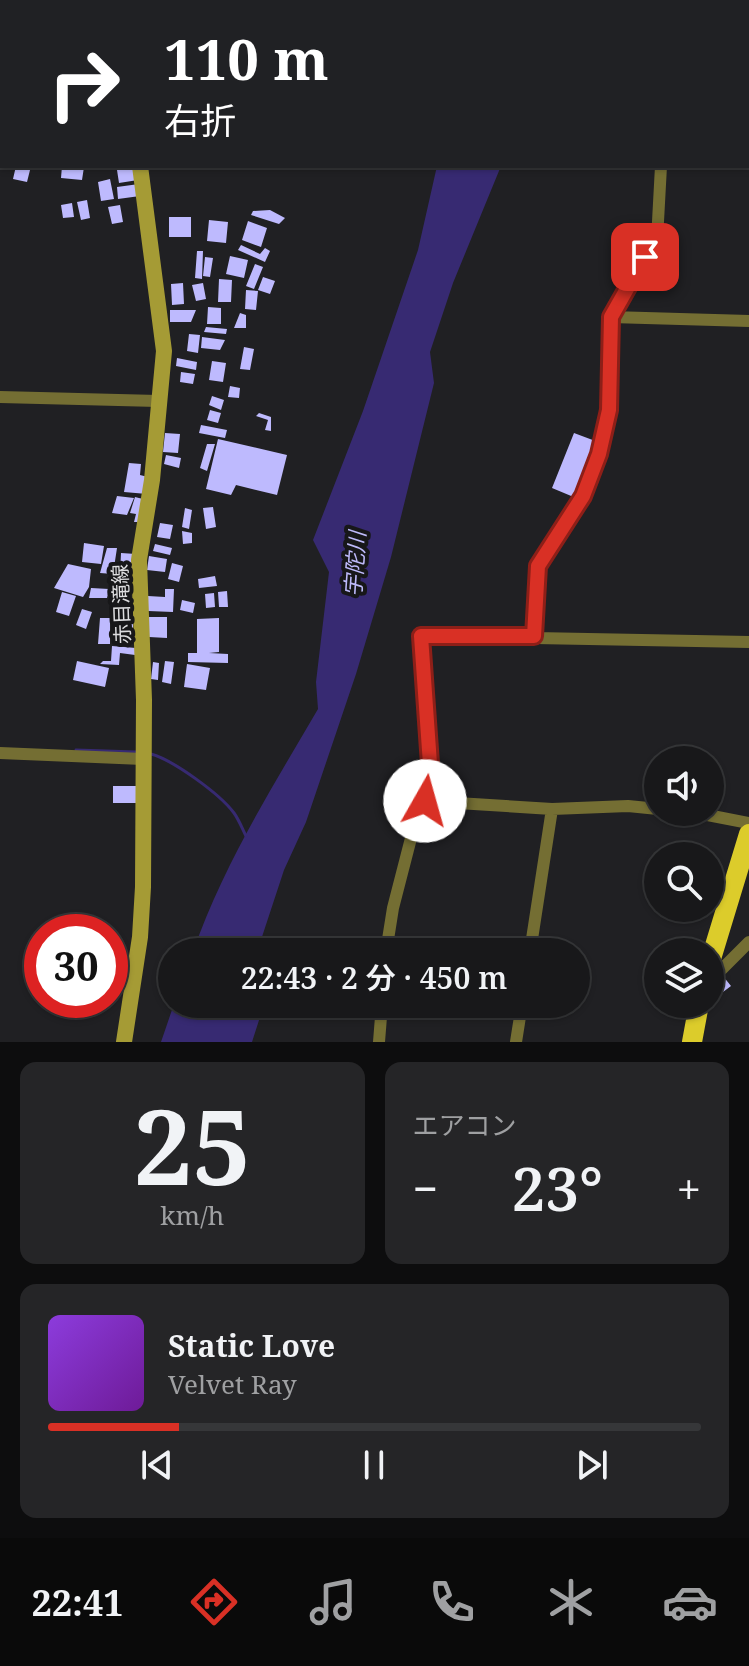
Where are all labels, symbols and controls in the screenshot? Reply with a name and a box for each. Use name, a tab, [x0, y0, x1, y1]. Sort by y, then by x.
text: 110 m	[164, 20, 329, 96]
icon: right	[32, 32, 136, 136]
text: 右折	[164, 96, 236, 145]
pin	[611, 223, 679, 291]
icon: arrive	[623, 235, 667, 279]
water label: 宇陀川	[337, 528, 371, 598]
street label: 赤目滝線	[106, 564, 136, 644]
map controls	[644, 746, 724, 1018]
button: sound	[644, 746, 724, 826]
position arrow	[383, 759, 467, 843]
button: search	[644, 842, 724, 922]
speed limit sign: 30	[24, 914, 128, 1018]
button: layers	[644, 938, 724, 1018]
text: 22:43 · 2 分 · 450 m	[241, 957, 507, 998]
text: 25	[133, 1074, 251, 1215]
text: エアコン	[413, 1107, 517, 1143]
text: 23°	[511, 1147, 603, 1229]
text: −	[413, 1158, 438, 1218]
text: +	[676, 1158, 701, 1218]
text: km/h	[160, 1197, 224, 1233]
text: Static Love	[168, 1325, 335, 1366]
text: Velvet Ray	[168, 1366, 297, 1402]
icon: previous	[135, 1443, 179, 1487]
icon: pause	[352, 1443, 396, 1487]
icon: next	[570, 1443, 614, 1487]
icon: directions	[186, 1574, 242, 1630]
icon: music	[305, 1574, 361, 1630]
icon: phone	[424, 1574, 480, 1630]
icon: climate	[543, 1574, 599, 1630]
icon: car	[662, 1574, 718, 1630]
text: 22:41	[31, 1578, 124, 1627]

